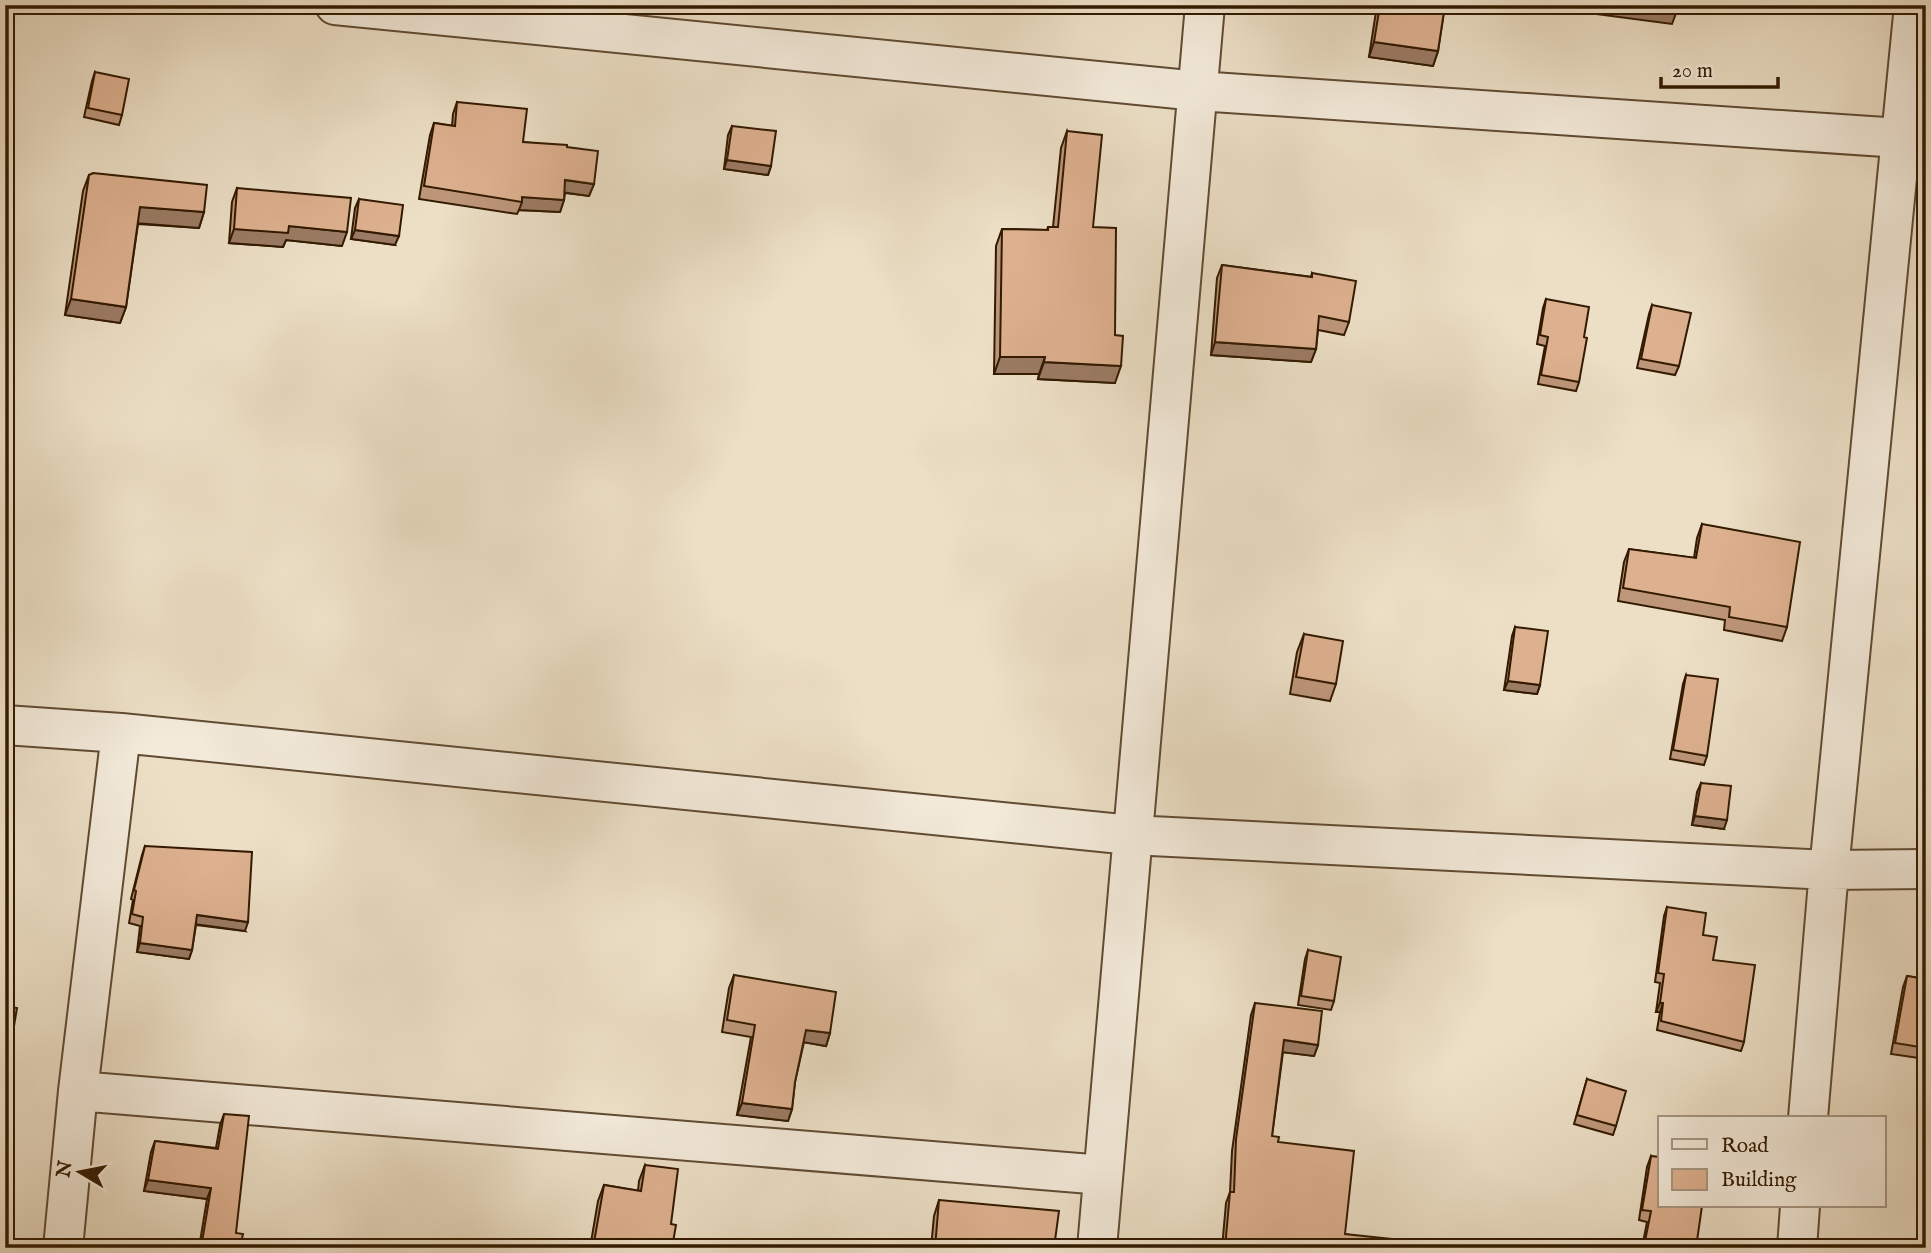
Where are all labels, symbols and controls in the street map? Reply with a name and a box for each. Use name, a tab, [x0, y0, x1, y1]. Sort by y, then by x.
scale bar	[1661, 46, 1779, 90]
text: 20 m	[1672, 58, 1713, 85]
legend	[1658, 1116, 1885, 1208]
text: Road	[1721, 1133, 1769, 1160]
north arrow	[46, 1138, 116, 1208]
text: N	[52, 1159, 79, 1181]
text: Building	[1721, 1167, 1797, 1194]

